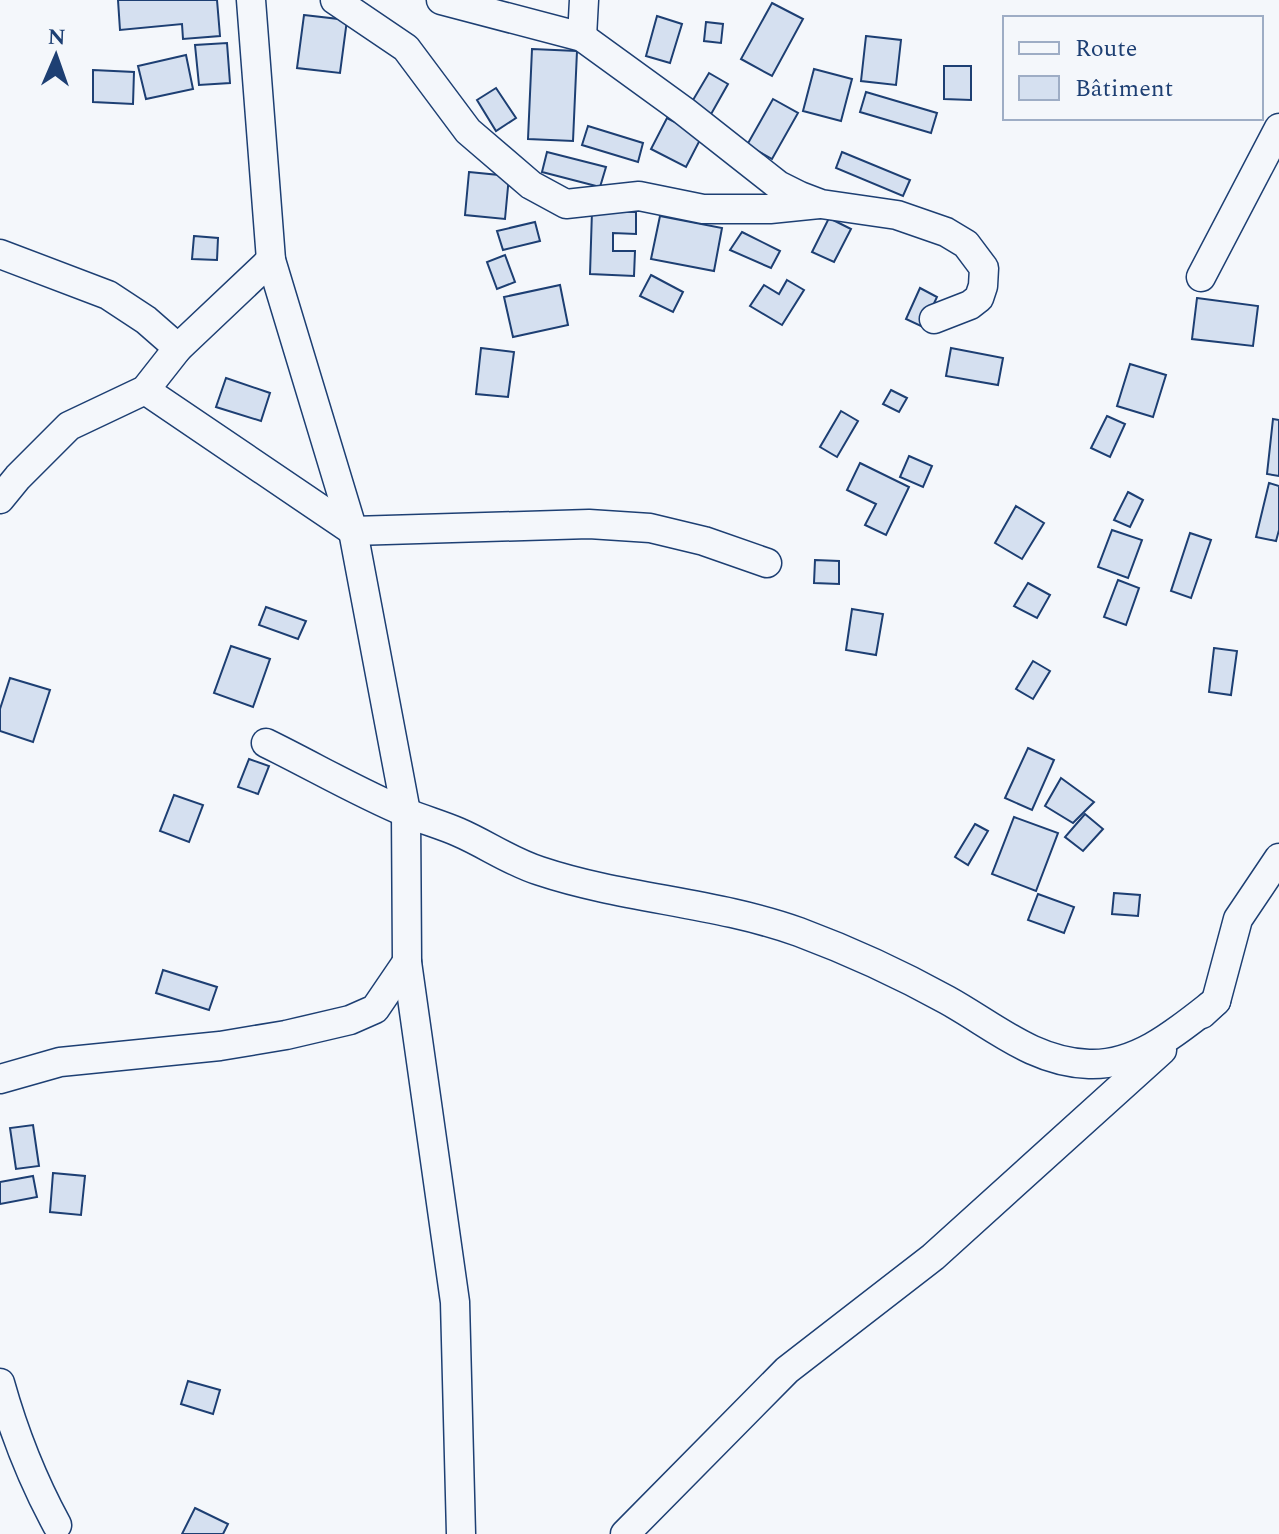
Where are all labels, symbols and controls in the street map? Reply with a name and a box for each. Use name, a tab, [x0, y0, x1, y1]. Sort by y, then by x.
north arrow	[16, 16, 96, 96]
legend	[1003, 16, 1263, 120]
text: N	[47, 21, 66, 54]
text: Route	[1075, 31, 1137, 67]
text: Bâtiment	[1075, 71, 1173, 107]

